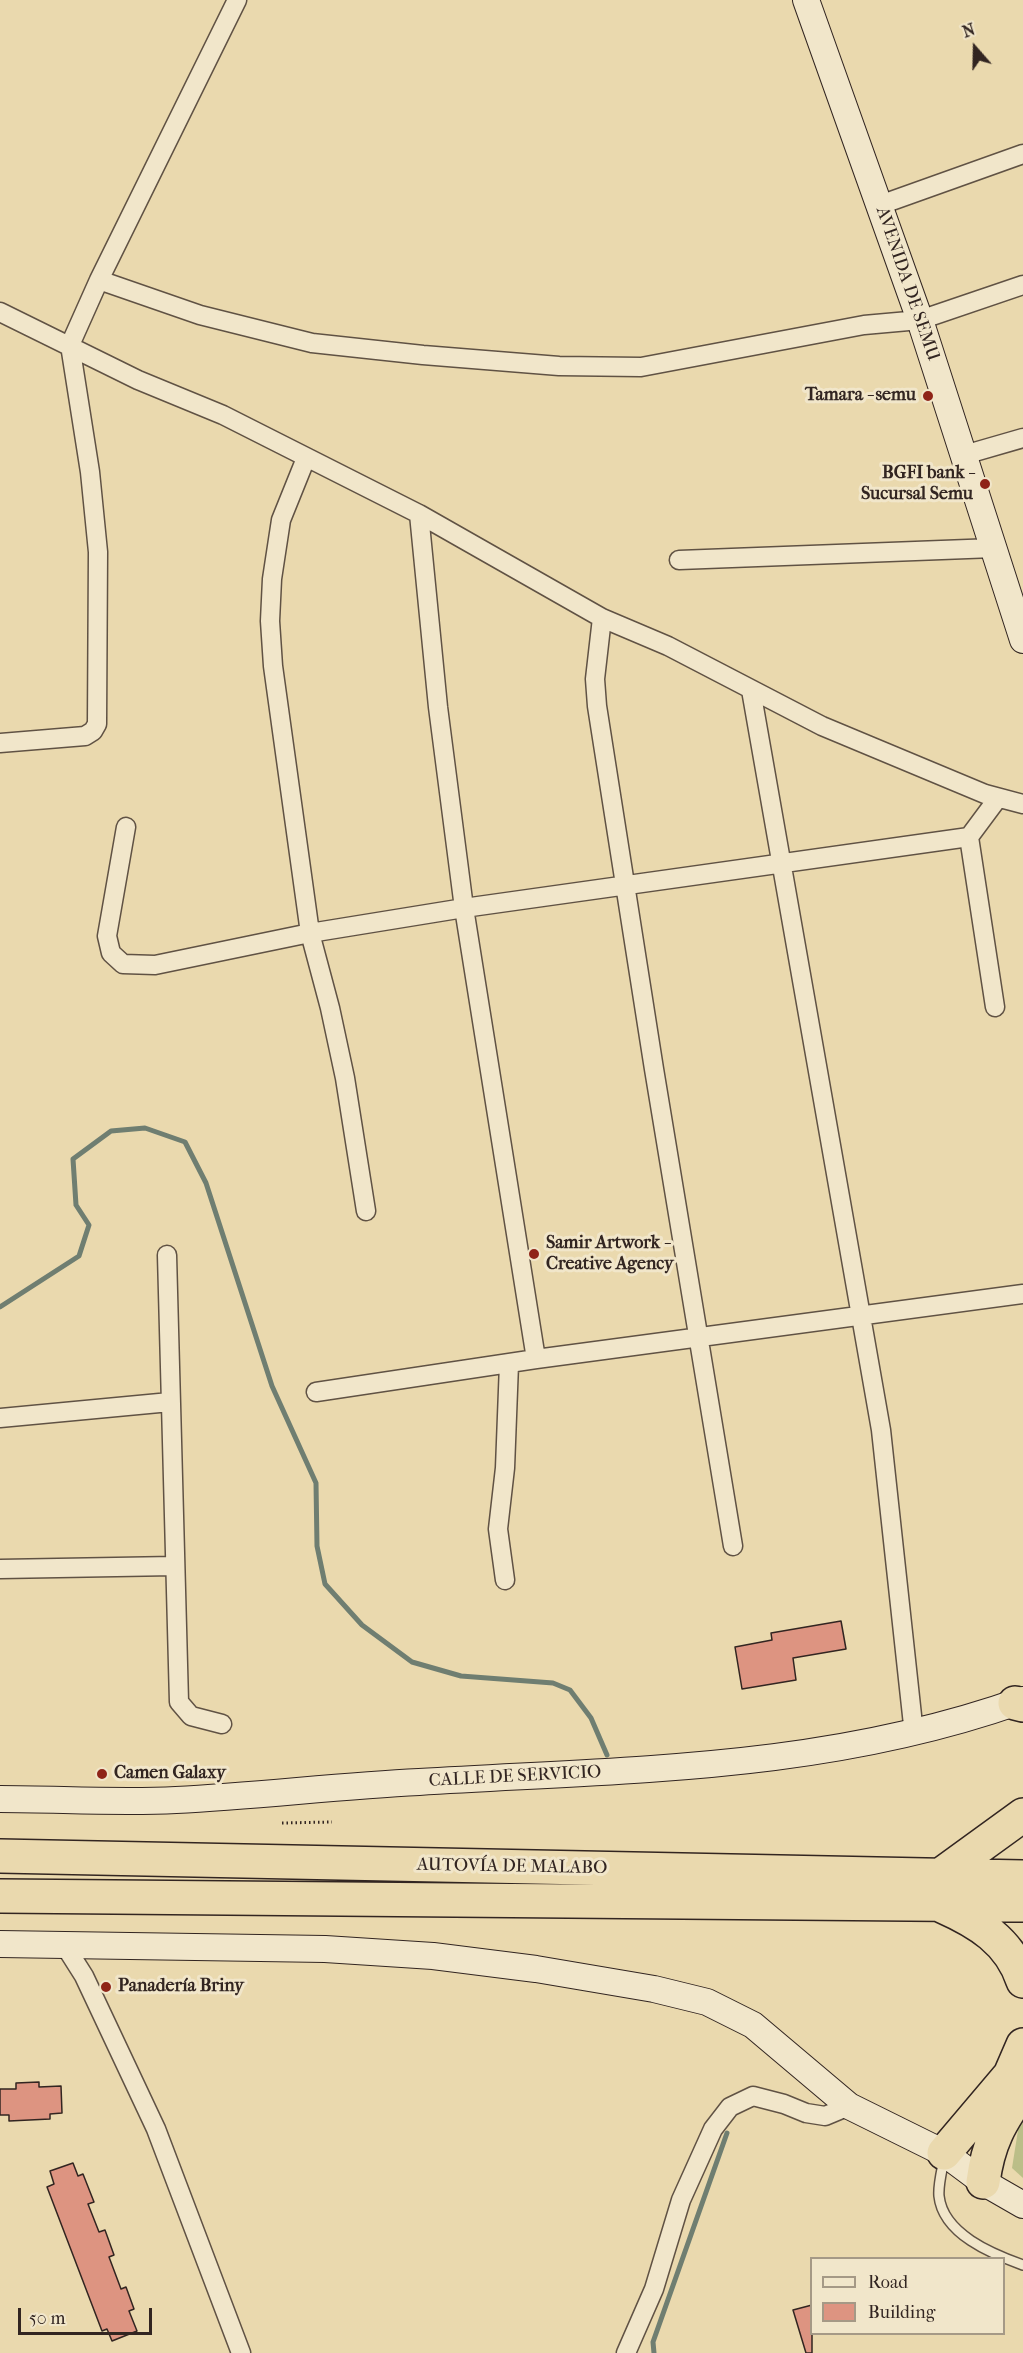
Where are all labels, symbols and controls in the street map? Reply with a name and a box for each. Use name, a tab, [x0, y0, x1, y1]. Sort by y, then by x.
north arrow	[945, 18, 1005, 78]
text: N	[960, 20, 978, 42]
street label: AVENIDA DE SEMU	[870, 204, 944, 364]
place label: Tamara - semu	[805, 385, 916, 407]
marker: Tamara - semu	[921, 389, 935, 403]
place label: BGFI bank - Sucursal Semu	[861, 463, 973, 506]
marker: BGFI bank - Sucursal Semu	[978, 477, 992, 491]
place label: Samir Artwork - Creative Agency	[546, 1233, 674, 1276]
marker: Samir Artwork - Creative Agency	[527, 1247, 541, 1261]
street label: CALLE DE SERVICIO	[428, 1762, 602, 1792]
place label: Camen Galaxy	[114, 1763, 226, 1785]
marker: Camen Galaxy	[95, 1767, 109, 1781]
street label: AUTOVÍA DE MALABO	[417, 1855, 607, 1879]
place label: Panadería Briny	[118, 1976, 244, 1998]
marker: Panadería Briny	[99, 1980, 113, 1994]
legend	[810, 2257, 1005, 2335]
text: Road	[868, 2272, 908, 2293]
scale bar	[21, 2296, 154, 2334]
text: Building	[868, 2302, 935, 2323]
text: 50 m	[29, 2308, 65, 2329]

